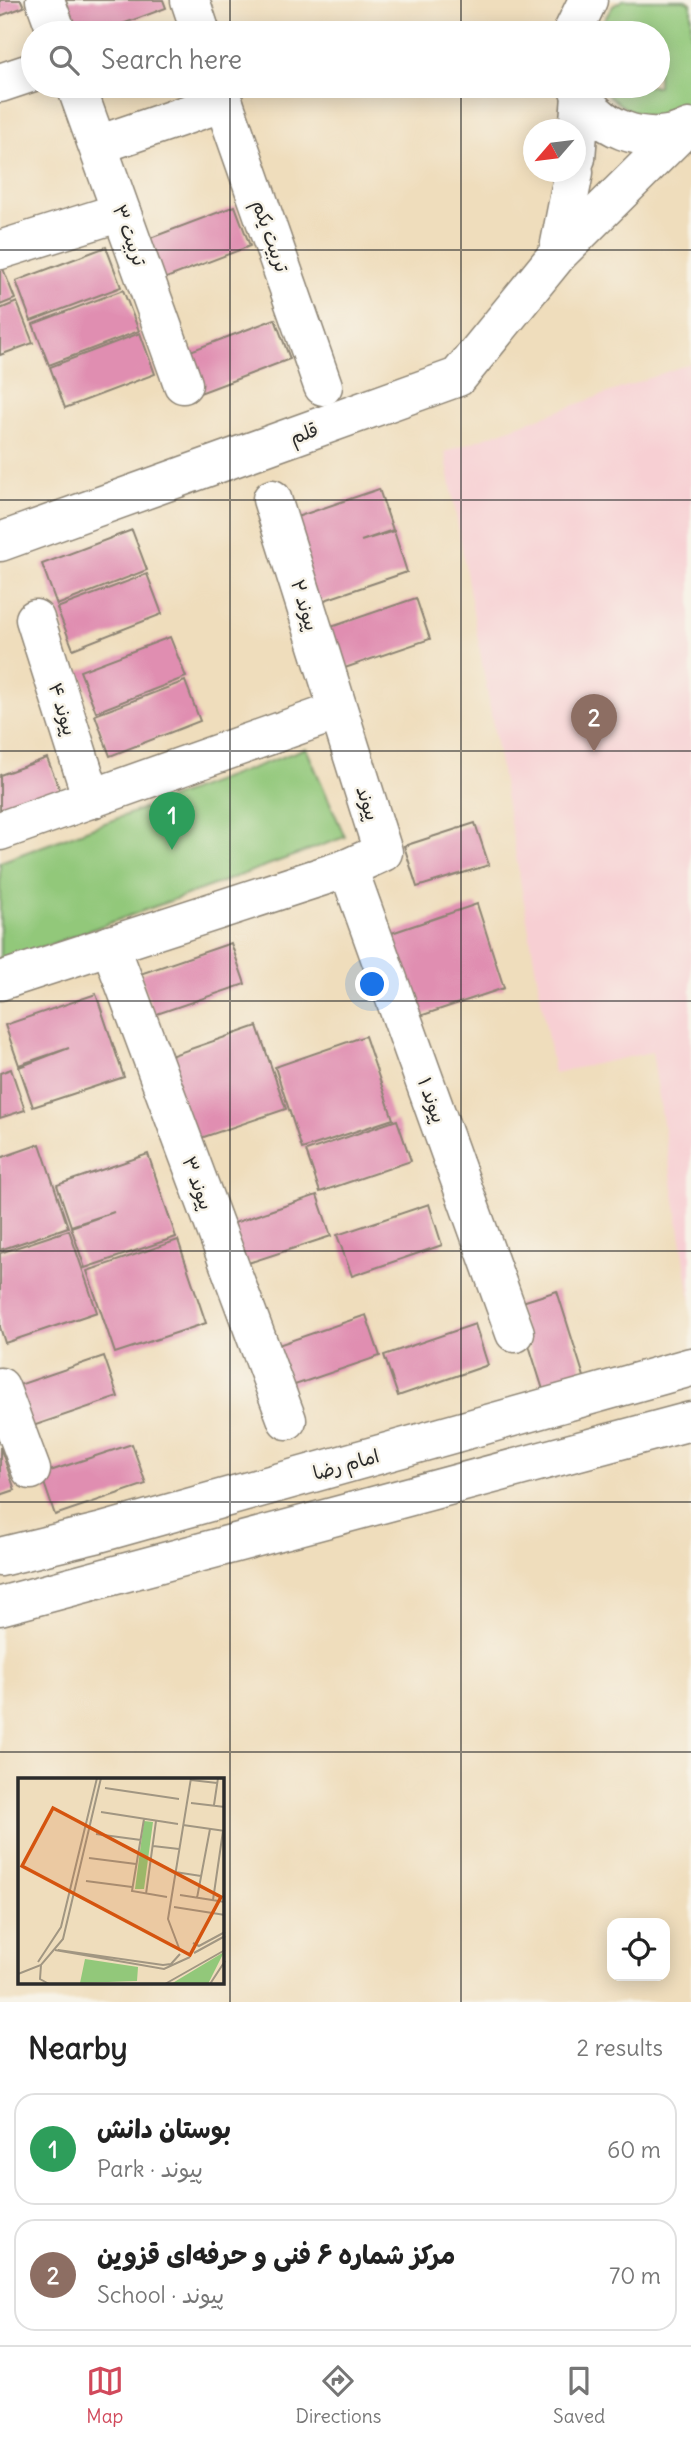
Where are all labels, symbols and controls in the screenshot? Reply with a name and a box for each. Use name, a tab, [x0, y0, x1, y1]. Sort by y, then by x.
search box	[21, 21, 670, 98]
icon: search	[45, 41, 83, 79]
text: Search here	[101, 43, 242, 76]
north arrow	[523, 119, 586, 182]
street label: تربیت یکم	[245, 197, 295, 277]
street label: تربیت ۳	[108, 201, 152, 269]
street label: قلم	[287, 417, 322, 452]
street label: پیوند ۲	[285, 576, 324, 634]
street label: پیوند ۴	[43, 680, 82, 739]
pin: 2	[571, 694, 617, 752]
street label: پیوند	[350, 783, 385, 824]
pin: 1	[149, 792, 195, 850]
your location	[355, 967, 389, 1001]
street label: پیوند ۱	[412, 1074, 451, 1126]
street label: پیوند ۳	[176, 1153, 219, 1213]
street label: امام رضا	[310, 1443, 383, 1488]
inset map	[18, 1778, 224, 1984]
map controls	[607, 1918, 670, 1981]
button: locate	[607, 1918, 670, 1981]
text: Nearby	[28, 2029, 128, 2067]
text: 2 results	[577, 2033, 663, 2062]
text: بوستان دانش	[97, 2112, 231, 2145]
text: 1	[48, 2135, 58, 2164]
text: 60 m	[607, 2135, 661, 2164]
text: Park · پیوند	[97, 2154, 203, 2183]
text: مرکز شماره ۶ فنی و حرفه‌ای قزوین	[97, 2238, 455, 2271]
text: 2	[47, 2261, 59, 2290]
text: 70 m	[609, 2261, 661, 2290]
text: School · پیوند	[97, 2280, 224, 2309]
tab: Map	[86, 2362, 124, 2428]
tab: Directions	[296, 2362, 381, 2428]
tab: Saved	[553, 2362, 605, 2428]

